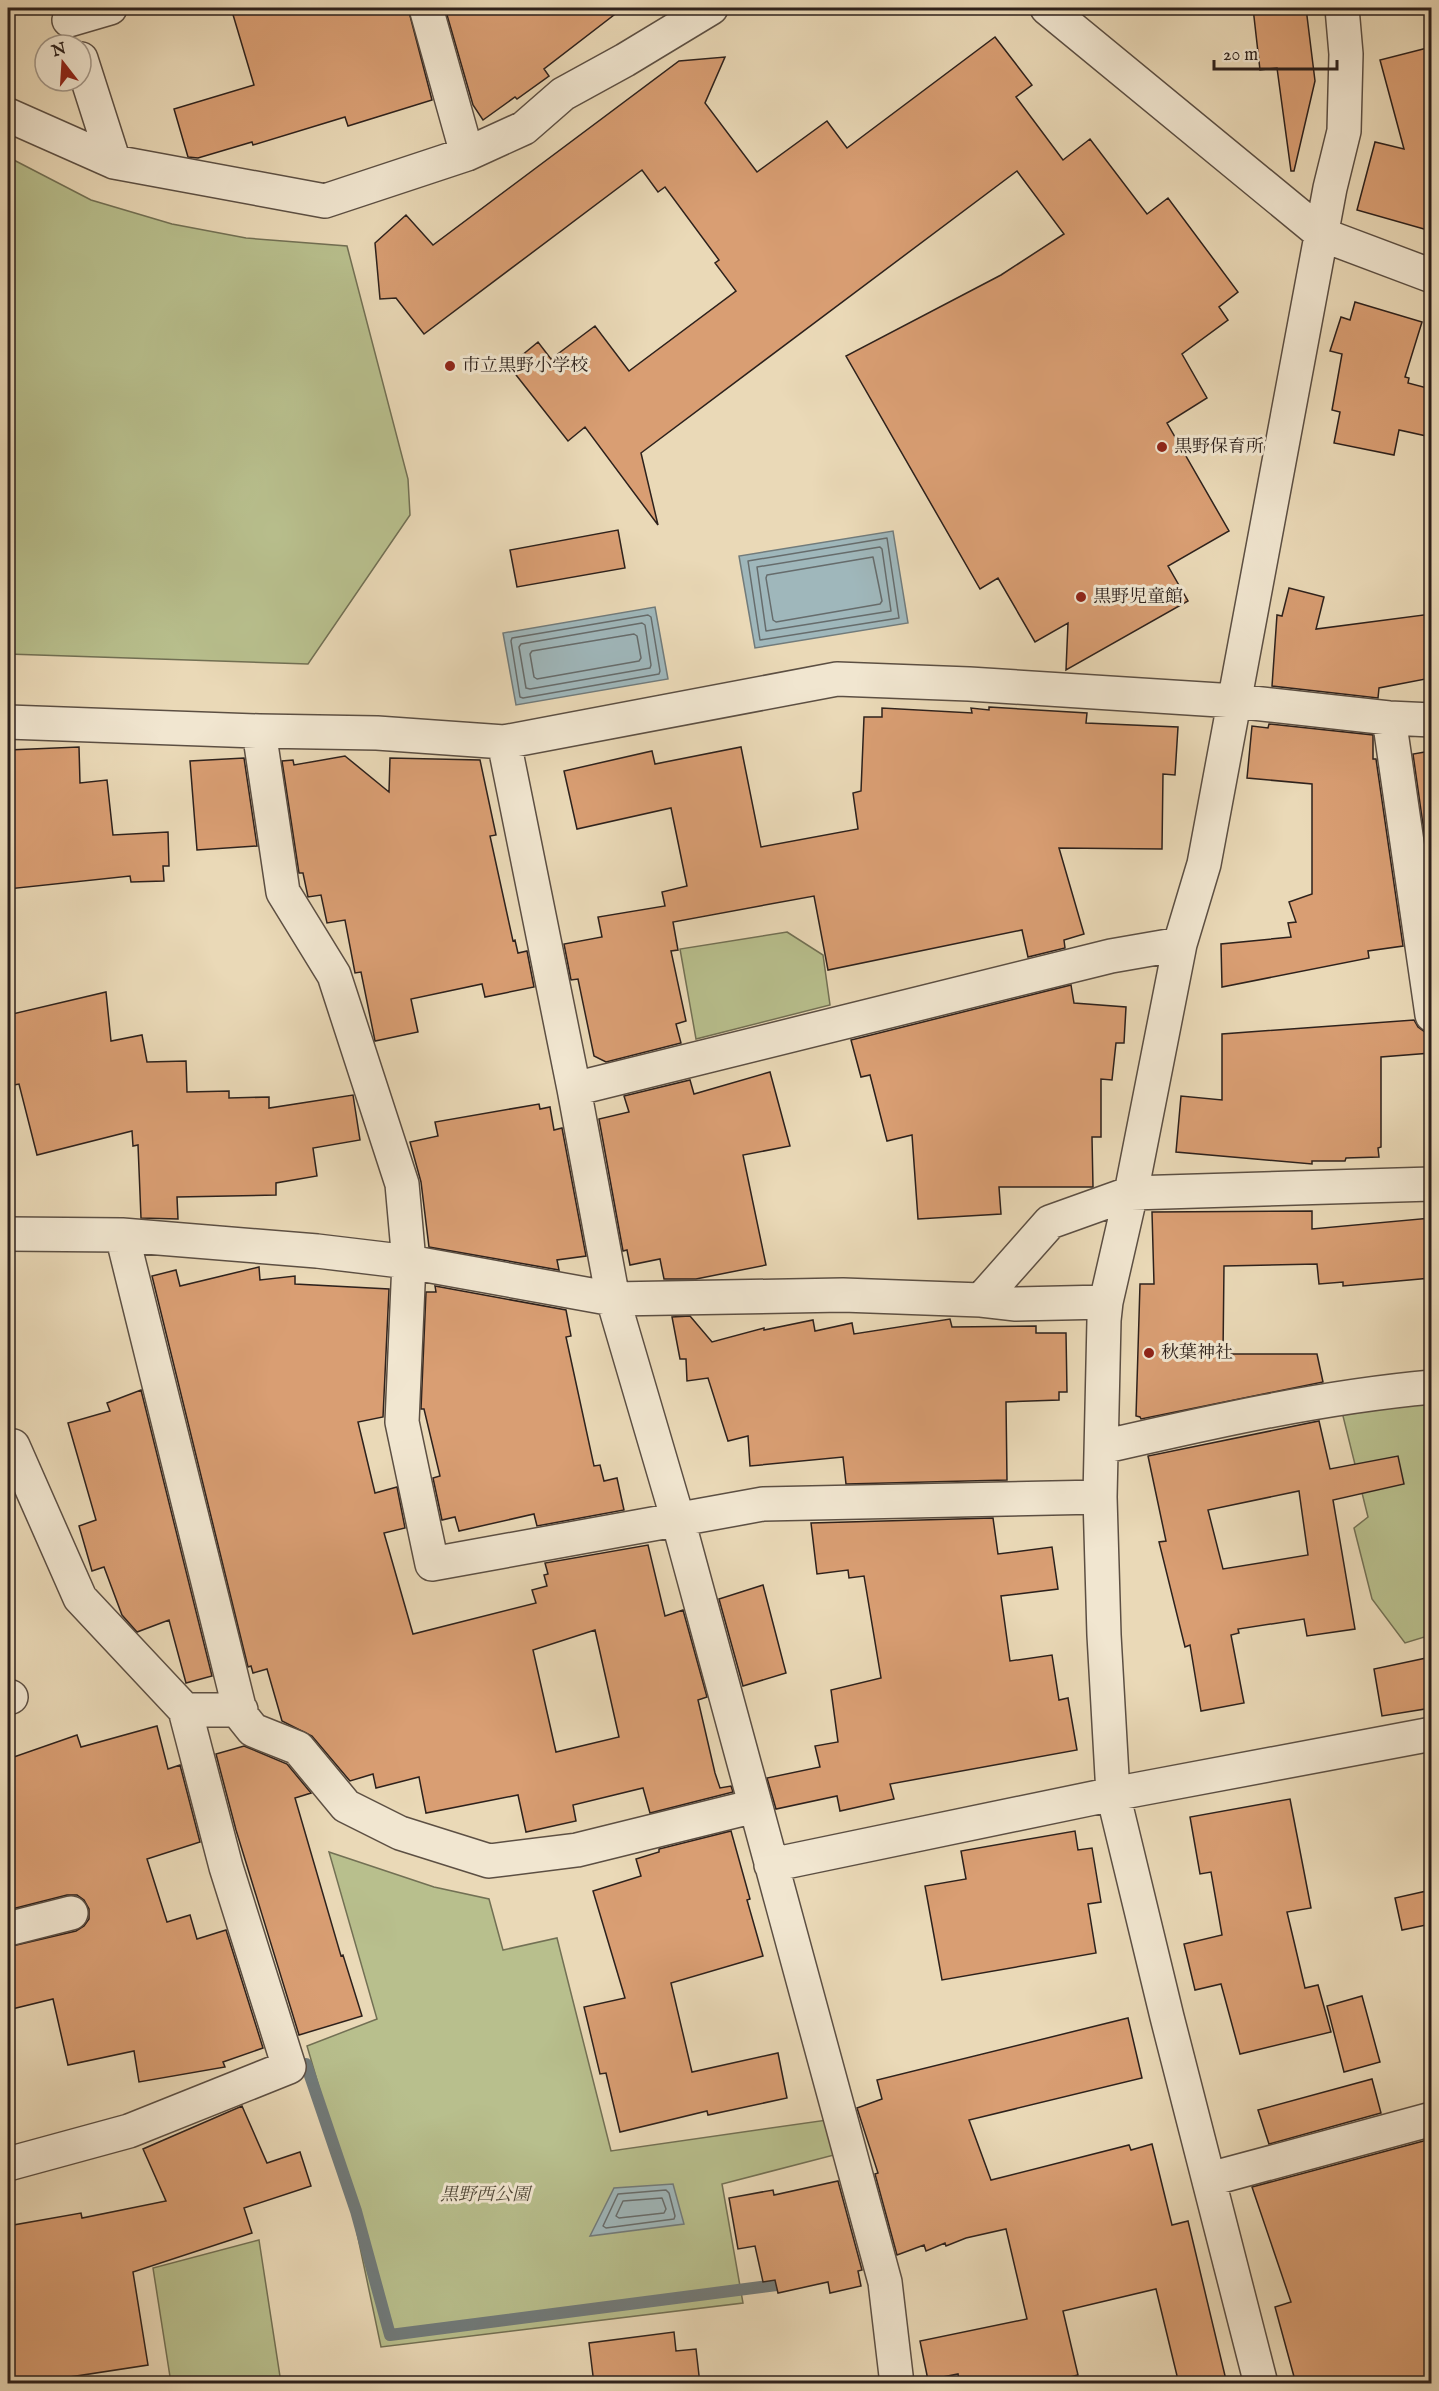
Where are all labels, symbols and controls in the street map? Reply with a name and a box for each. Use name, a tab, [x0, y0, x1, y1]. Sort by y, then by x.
north arrow	[33, 33, 93, 93]
scale bar	[1214, 33, 1337, 71]
text: N	[49, 39, 69, 62]
text: 20 m	[1223, 44, 1258, 67]
place label: 市立黒野小学校	[462, 355, 588, 378]
marker: 市立黒野小学校	[443, 359, 457, 373]
place label: 黒野保育所	[1174, 436, 1264, 459]
marker: 黒野保育所	[1155, 440, 1169, 454]
place label: 黒野児童館	[1093, 586, 1183, 609]
marker: 黒野児童館	[1074, 590, 1088, 604]
place label: 秋葉神社	[1161, 1342, 1233, 1365]
marker: 秋葉神社	[1142, 1346, 1156, 1360]
park label: 黒野西公園	[440, 2184, 533, 2207]

